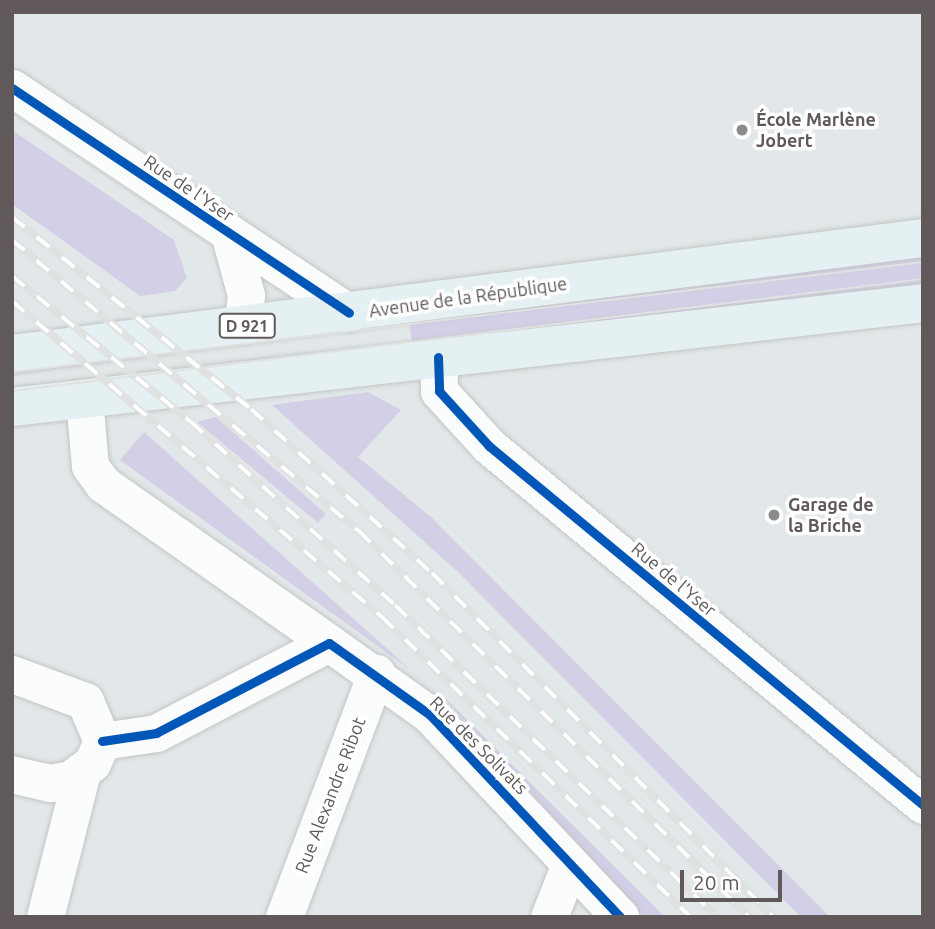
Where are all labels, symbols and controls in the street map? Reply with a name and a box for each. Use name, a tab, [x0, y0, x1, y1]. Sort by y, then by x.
place label: École Marlène Jobert	[756, 109, 876, 152]
marker: École Marlène Jobert	[734, 122, 750, 138]
street label: Rue de l'Yser	[140, 150, 238, 226]
street label: Avenue de la République	[368, 272, 568, 322]
road number: D 921	[217, 314, 277, 338]
place label: Garage de la Briche	[788, 494, 874, 536]
marker: Garage de la Briche	[766, 507, 782, 523]
street label: Rue de l'Yser	[627, 537, 721, 621]
street label: Rue des Solivats	[425, 691, 533, 799]
street label: Rue Alexandre Ribot	[290, 714, 370, 876]
scale bar	[683, 856, 785, 900]
text: 20 m	[693, 870, 740, 894]

